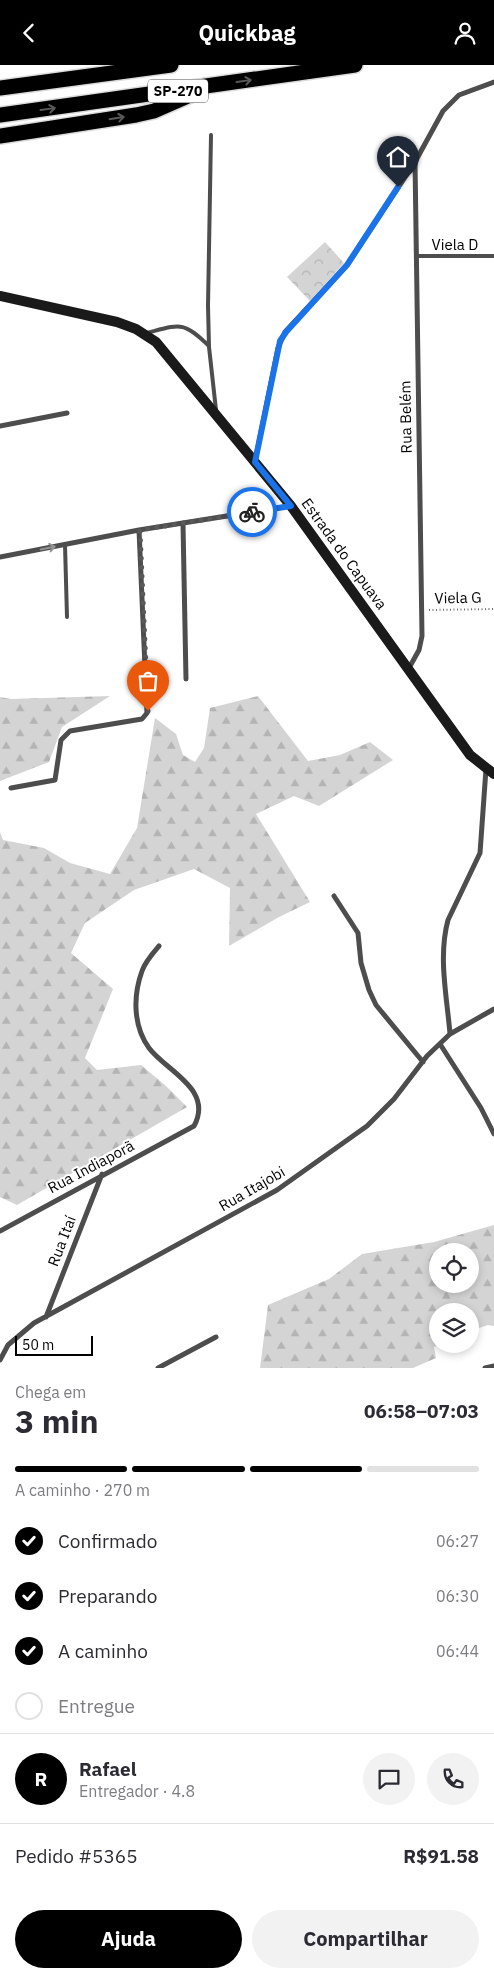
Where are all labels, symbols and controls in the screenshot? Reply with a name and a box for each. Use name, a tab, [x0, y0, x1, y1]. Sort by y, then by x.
text: Quickbag	[198, 18, 296, 47]
icon: back	[15, 19, 43, 47]
icon: person	[451, 19, 479, 47]
one-way arrow	[236, 76, 252, 86]
road number: SP-270	[148, 80, 208, 103]
one-way arrow	[40, 103, 56, 113]
one-way arrow	[109, 113, 125, 123]
pin	[377, 136, 419, 187]
icon: home	[384, 143, 412, 171]
street label: Viela D	[432, 235, 478, 254]
street label: Rua Belém	[395, 380, 416, 454]
courier	[227, 487, 277, 537]
street label: Estrada do Capuava	[298, 494, 391, 613]
icon: bike	[238, 498, 266, 526]
one-way arrow	[39, 542, 55, 552]
street label: Viela G	[434, 588, 482, 607]
pin	[127, 660, 169, 711]
icon: bag	[134, 667, 162, 695]
street label: Rua Indiaporã	[44, 1136, 137, 1197]
street label: Rua Itajobi	[215, 1162, 288, 1215]
street label: Rua Itaí	[43, 1213, 80, 1269]
map controls	[429, 1243, 479, 1353]
button: locate	[429, 1243, 479, 1293]
button: layers	[429, 1303, 479, 1353]
scale bar	[15, 1333, 92, 1356]
text: 50 m	[22, 1336, 54, 1354]
text: Chega em	[15, 1382, 86, 1402]
text: 06:58–07:03	[364, 1399, 479, 1423]
text: 3 min	[15, 1400, 99, 1442]
text: A caminho · 270 m	[15, 1480, 150, 1500]
icon: check	[15, 1527, 43, 1555]
text: Confirmado	[58, 1529, 157, 1553]
text: 06:27	[436, 1531, 479, 1551]
icon: check	[15, 1582, 43, 1610]
text: Preparando	[58, 1584, 157, 1608]
text: 06:30	[436, 1586, 479, 1606]
icon: check	[15, 1637, 43, 1665]
text: A caminho	[58, 1639, 148, 1663]
text: 06:44	[436, 1641, 479, 1661]
text: Entregue	[58, 1694, 135, 1718]
button: chat	[363, 1753, 415, 1805]
button: phone	[427, 1753, 479, 1805]
text: Rafael	[79, 1757, 137, 1781]
text: R	[35, 1767, 47, 1791]
text: Entregador · 4.8	[79, 1781, 195, 1801]
text: Pedido #5365	[15, 1844, 138, 1868]
text: R$91.58	[403, 1844, 479, 1868]
button: Ajuda	[15, 1910, 242, 1968]
button: Compartilhar	[252, 1910, 479, 1968]

